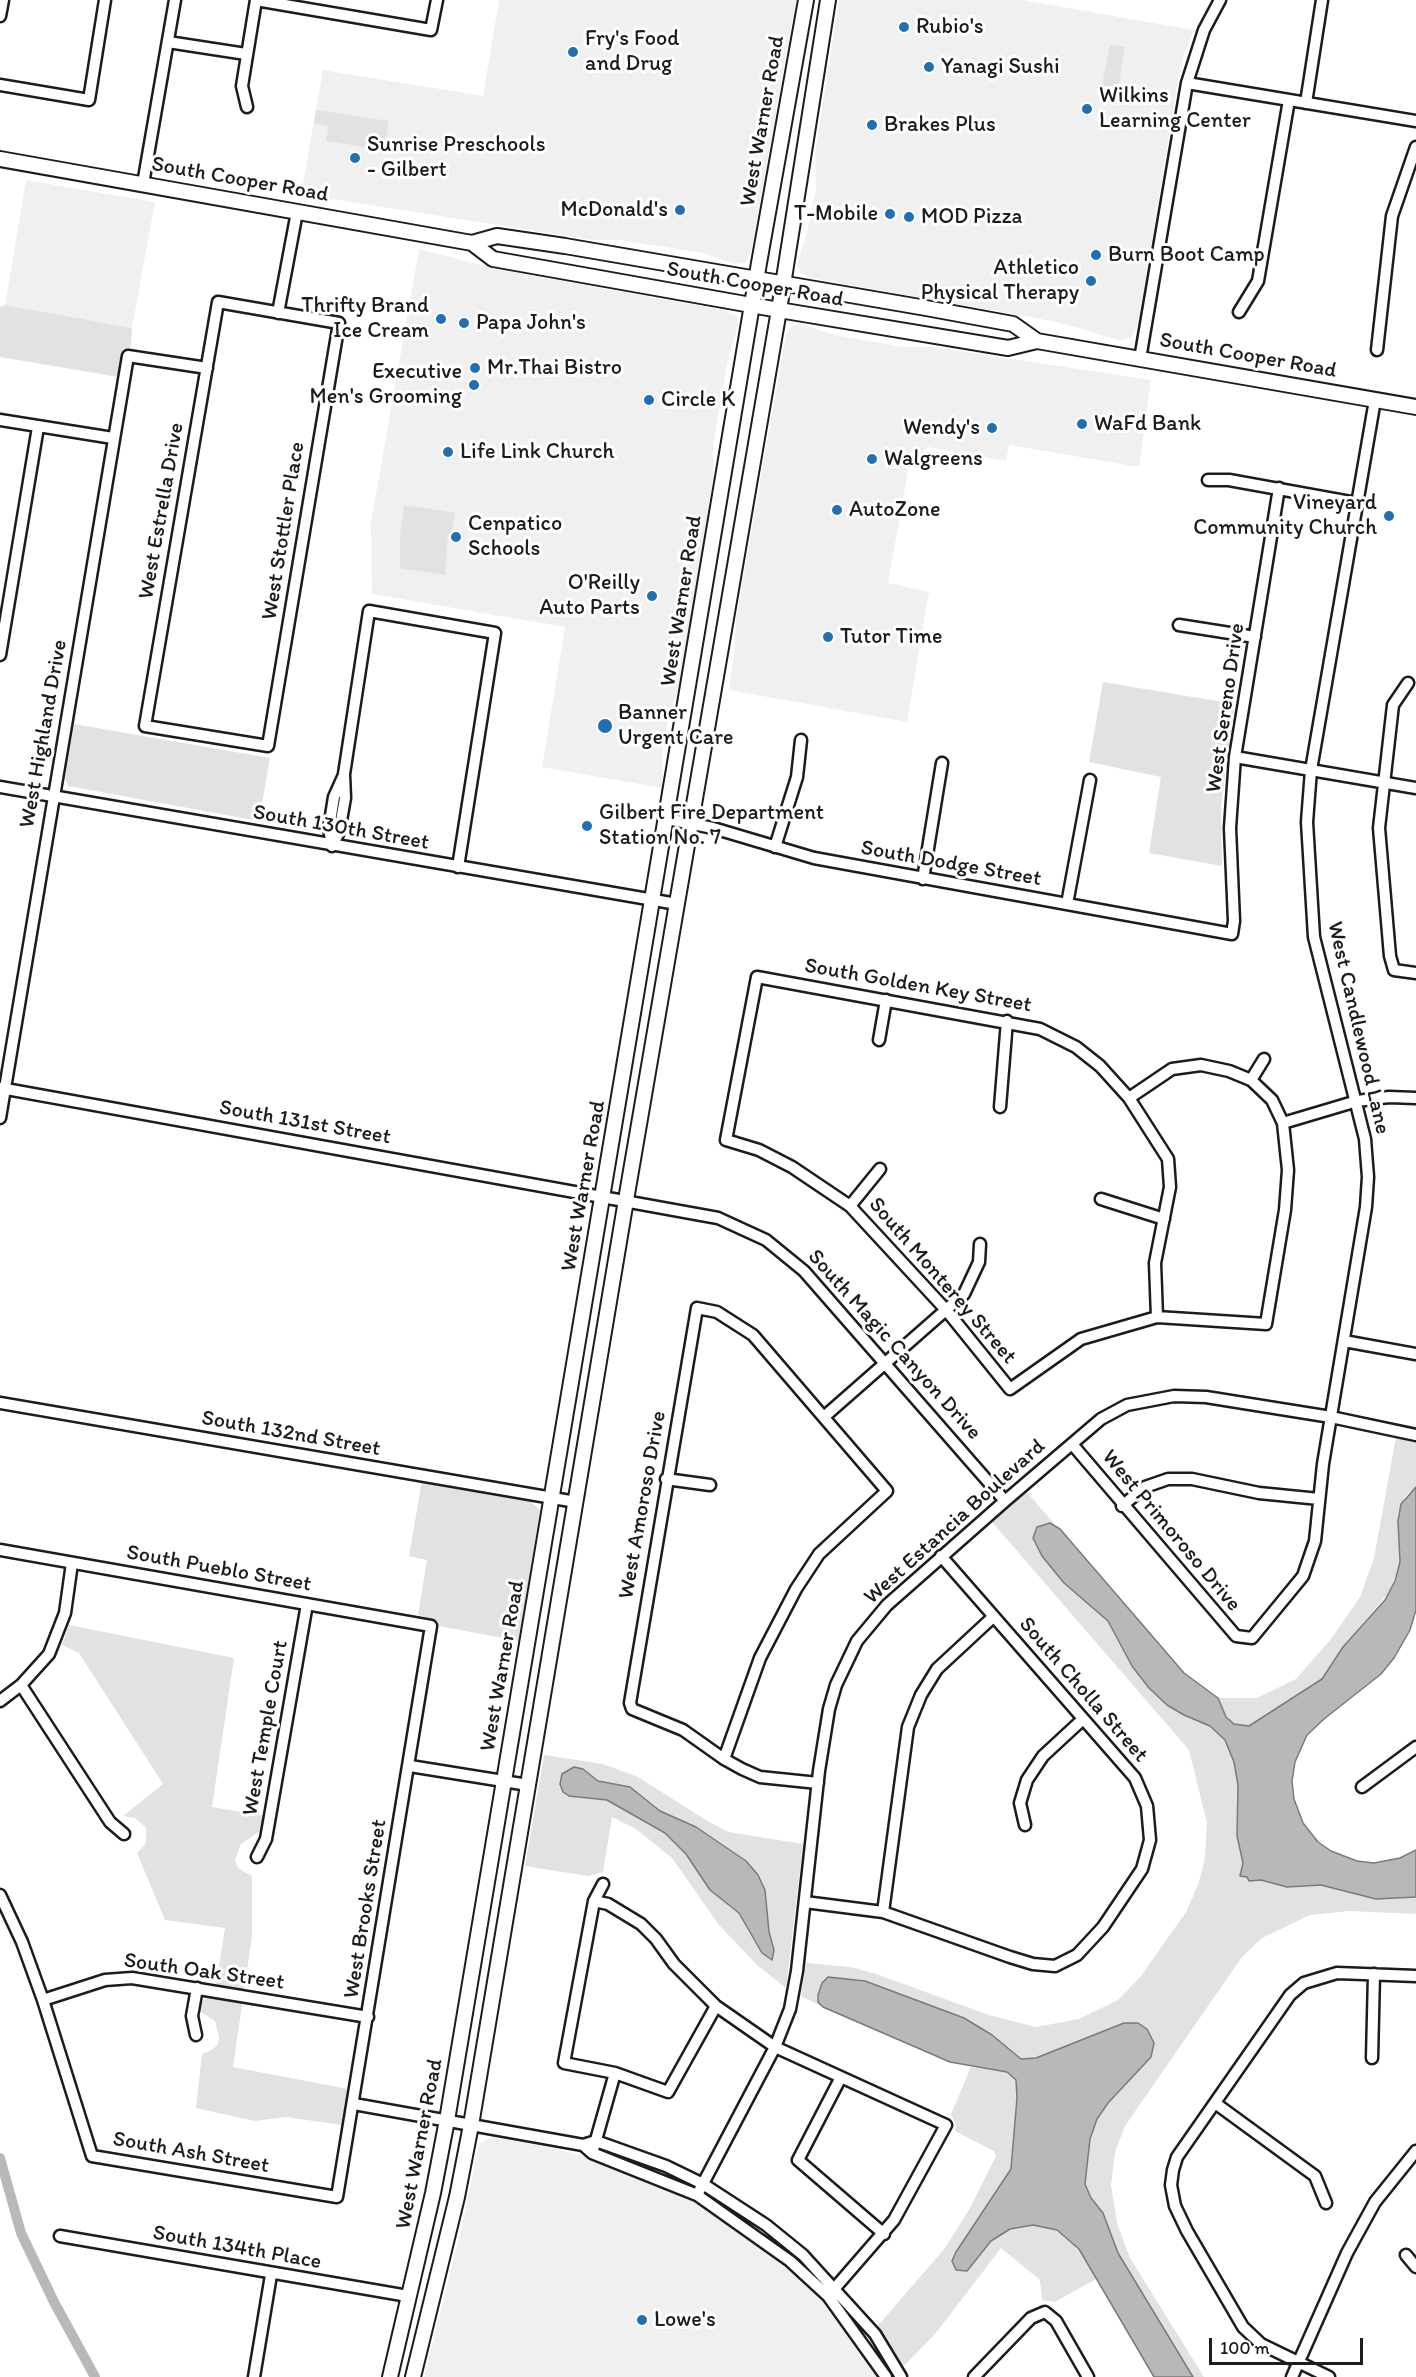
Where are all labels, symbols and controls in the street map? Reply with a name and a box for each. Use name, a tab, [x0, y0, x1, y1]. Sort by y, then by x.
place label: Rubio's	[916, 14, 984, 40]
marker: Rubio's	[897, 20, 911, 34]
place label: Fry's Food and Drug	[585, 26, 679, 78]
street label: West Warner Road	[735, 34, 791, 208]
marker: Fry's Food and Drug	[566, 45, 580, 59]
place label: Yanagi Sushi	[941, 54, 1060, 80]
marker: Yanagi Sushi	[922, 60, 936, 74]
place label: Wilkins Learning Center	[1099, 83, 1251, 134]
marker: Wilkins Learning Center	[1080, 102, 1094, 116]
place label: Brakes Plus	[884, 112, 996, 138]
marker: Brakes Plus	[865, 118, 879, 132]
place label: Sunrise Preschools - Gilbert	[367, 132, 546, 184]
street label: South Cooper Road	[149, 151, 331, 209]
marker: Sunrise Preschools - Gilbert	[348, 151, 362, 165]
place label: McDonald's	[560, 197, 668, 223]
place label: T-Mobile	[794, 201, 878, 227]
marker: McDonald's	[673, 203, 687, 217]
place label: MOD Pizza	[921, 204, 1022, 230]
marker: T-Mobile	[883, 207, 897, 221]
marker: MOD Pizza	[902, 210, 916, 224]
place label: Burn Boot Camp	[1108, 242, 1265, 268]
marker: Burn Boot Camp	[1089, 248, 1103, 262]
place label: Athletico Physical Therapy	[921, 255, 1079, 306]
street label: South Cooper Road	[664, 256, 846, 314]
marker: Athletico Physical Therapy	[1084, 274, 1098, 288]
place label: Thrifty Brand Ice Cream	[301, 293, 429, 344]
place label: Papa John's	[476, 310, 586, 336]
marker: Thrifty Brand Ice Cream	[434, 312, 448, 326]
marker: Papa John's	[457, 316, 471, 330]
street label: South Cooper Road	[1157, 327, 1339, 385]
place label: Mr.Thai Bistro	[487, 355, 622, 381]
place label: Executive Men's Grooming	[310, 359, 462, 410]
marker: Mr.Thai Bistro	[468, 361, 482, 375]
marker: Executive Men's Grooming	[467, 378, 481, 392]
place label: Circle K	[661, 387, 735, 413]
marker: Circle K	[642, 393, 656, 407]
place label: WaFd Bank	[1094, 411, 1201, 437]
place label: Wendy's	[903, 415, 980, 441]
marker: WaFd Bank	[1075, 417, 1089, 431]
street label: West Estrella Drive	[133, 421, 191, 601]
marker: Wendy's	[985, 421, 999, 435]
place label: Life Link Church	[460, 439, 614, 465]
street label: West Stottler Place	[257, 440, 311, 622]
marker: Life Link Church	[441, 445, 455, 459]
place label: Walgreens	[884, 446, 983, 472]
marker: Walgreens	[865, 452, 879, 466]
place label: Vineyard Community Church	[1193, 490, 1377, 542]
place label: AutoZone	[849, 497, 940, 523]
marker: AutoZone	[830, 503, 844, 517]
marker: Vineyard Community Church	[1382, 509, 1396, 523]
place label: Cenpatico Schools	[468, 511, 562, 562]
street label: West Warner Road	[655, 514, 709, 688]
marker: Cenpatico Schools	[449, 530, 463, 544]
place label: O'Reilly Auto Parts	[539, 570, 640, 622]
marker: O'Reilly Auto Parts	[645, 589, 659, 603]
street label: West Sereno Drive	[1201, 622, 1251, 794]
place label: Tutor Time	[840, 624, 943, 650]
marker: Tutor Time	[821, 630, 835, 644]
street label: West Highland Drive	[14, 638, 74, 830]
place label: Banner Urgent Care	[618, 700, 733, 752]
marker: Banner Urgent Care	[596, 717, 614, 735]
street label: South 130th Street	[251, 800, 431, 856]
place label: Gilbert Fire Department Station No. 7	[599, 800, 824, 852]
marker: Gilbert Fire Department Station No. 7	[580, 819, 594, 833]
street label: South Dodge Street	[859, 835, 1043, 893]
street label: West Candlewood Lane	[1321, 919, 1395, 1137]
street label: South Golden Key Street	[802, 953, 1034, 1019]
street label: South 131st Street	[217, 1095, 393, 1151]
street label: West Warner Road	[556, 1099, 612, 1273]
street label: South Monterey Street	[862, 1192, 1022, 1370]
street label: South Magic Canyon Drive	[801, 1244, 987, 1446]
street label: South 132nd Street	[199, 1405, 383, 1463]
street label: West Amoroso Drive	[613, 1409, 673, 1601]
street label: West Estancia Boulevard	[859, 1434, 1051, 1610]
street label: West Primoroso Drive	[1096, 1445, 1246, 1617]
street label: South Pueblo Street	[125, 1540, 313, 1598]
street label: West Warner Road	[475, 1579, 531, 1753]
street label: South Cholla Street	[1013, 1612, 1153, 1768]
street label: West Temple Court	[238, 1638, 294, 1818]
street label: West Brooks Street	[339, 1817, 393, 2001]
street label: South Oak Street	[122, 1948, 286, 1996]
street label: West Warner Road	[391, 2057, 449, 2231]
street label: South Ash Street	[111, 2126, 271, 2180]
street label: South 134th Place	[151, 2220, 323, 2276]
place label: Lowe's	[654, 2307, 716, 2333]
marker: Lowe's	[635, 2313, 649, 2327]
scale bar	[1212, 2326, 1366, 2364]
text: 100 m	[1220, 2337, 1270, 2359]

